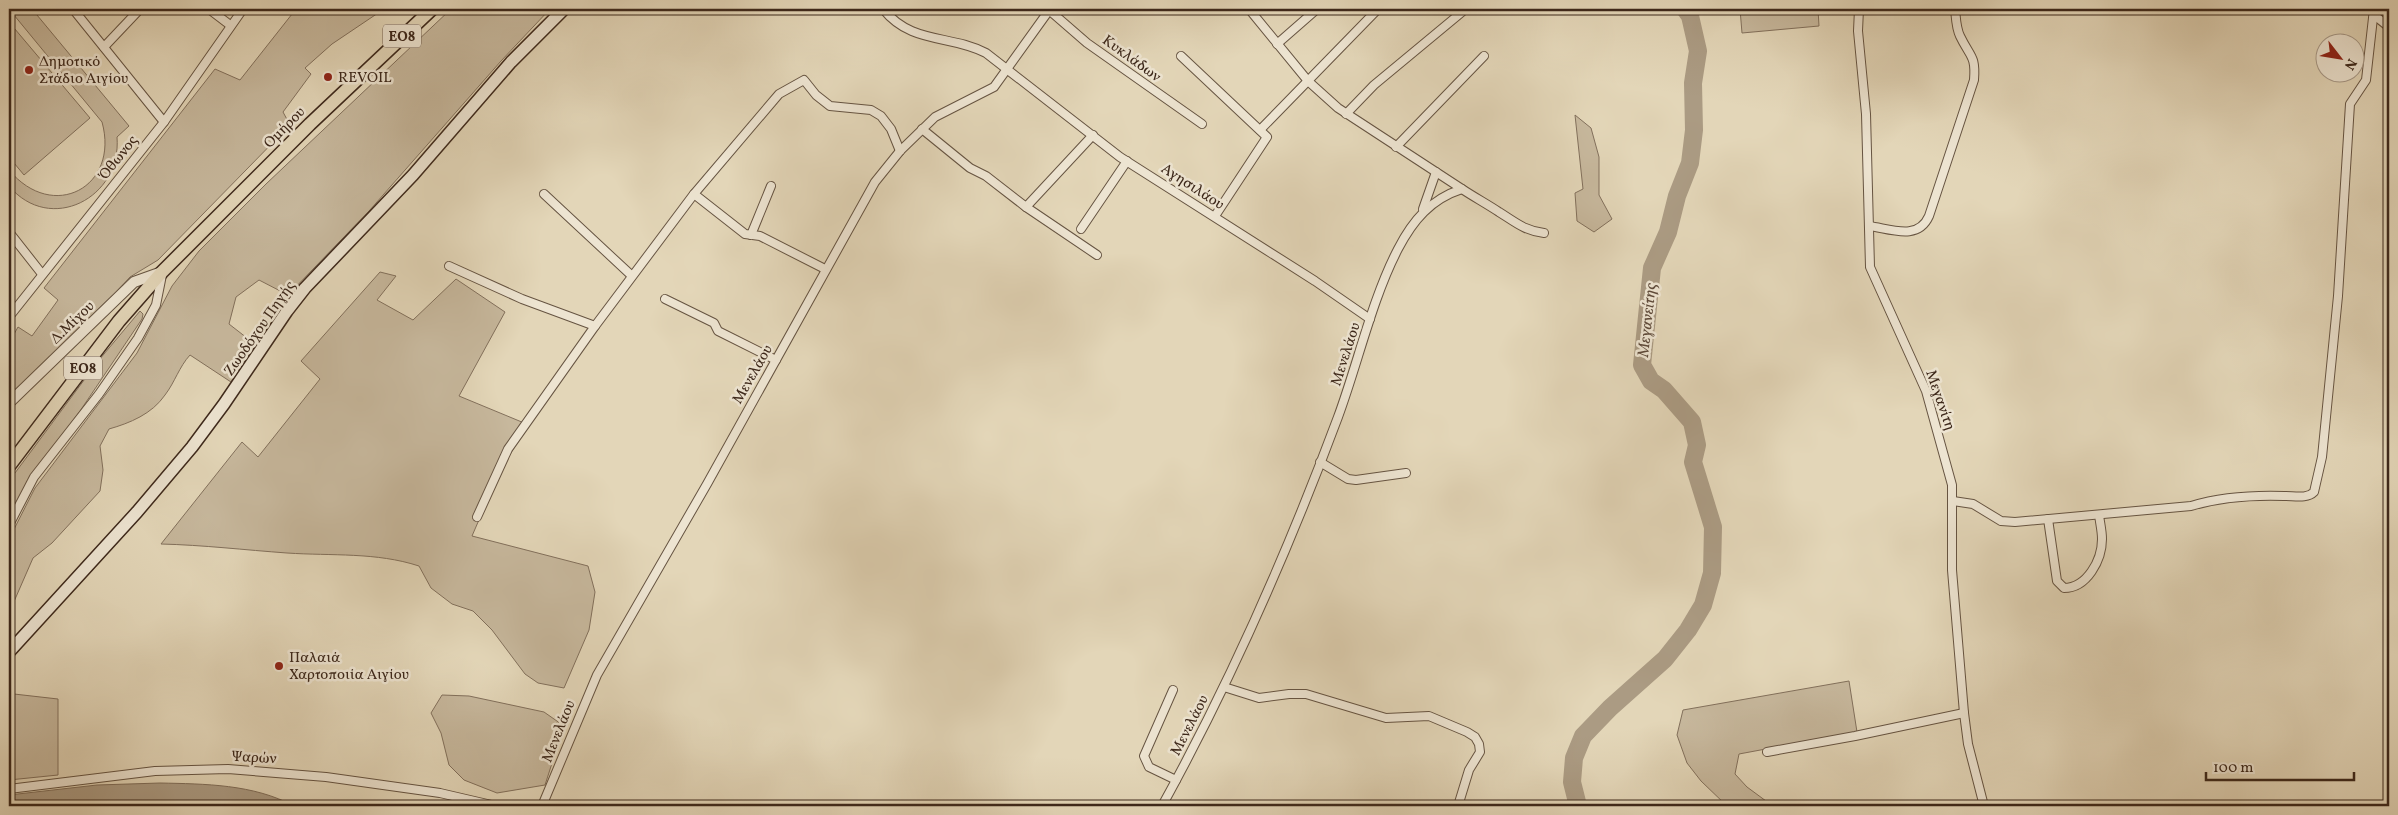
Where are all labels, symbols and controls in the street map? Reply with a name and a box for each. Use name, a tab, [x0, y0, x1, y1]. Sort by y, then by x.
road number: ΕΟ8	[383, 24, 421, 48]
street label: Κυκλάδων	[1097, 31, 1165, 88]
north arrow	[2316, 32, 2366, 82]
place label: Δημοτικό Στάδιο Αιγίου	[39, 52, 128, 90]
text: N	[2339, 55, 2361, 73]
marker: Δημοτικό Στάδιο Αιγίου	[23, 64, 35, 76]
place label: REVOIL	[338, 68, 392, 89]
marker: REVOIL	[322, 71, 334, 83]
street label: Ομήρου	[260, 103, 311, 154]
street label: Όθωνος	[94, 131, 144, 185]
street label: Αγησιλάου	[1156, 159, 1228, 216]
street label: Ζωοδόχου Πηγής	[219, 277, 301, 381]
water label: Μεγανείτης	[1633, 282, 1663, 359]
street label: Δ.Μίχου	[46, 297, 100, 349]
street label: Μενελάου	[1326, 320, 1367, 389]
street label: Μενελάου	[728, 341, 779, 408]
road number: ΕΟ8	[64, 356, 102, 379]
street label: Μεγανίτη	[1919, 367, 1960, 434]
place label: Παλαιά Χαρτοποιία Αιγίου	[289, 648, 409, 686]
marker: Παλαιά Χαρτοποιία Αιγίου	[273, 660, 285, 672]
street label: Μενελάου	[1166, 692, 1215, 760]
street label: Μενελάου	[537, 697, 581, 766]
street label: Ψαρών	[231, 747, 277, 770]
scale bar	[2206, 750, 2353, 782]
text: 100 m	[2213, 758, 2253, 779]

